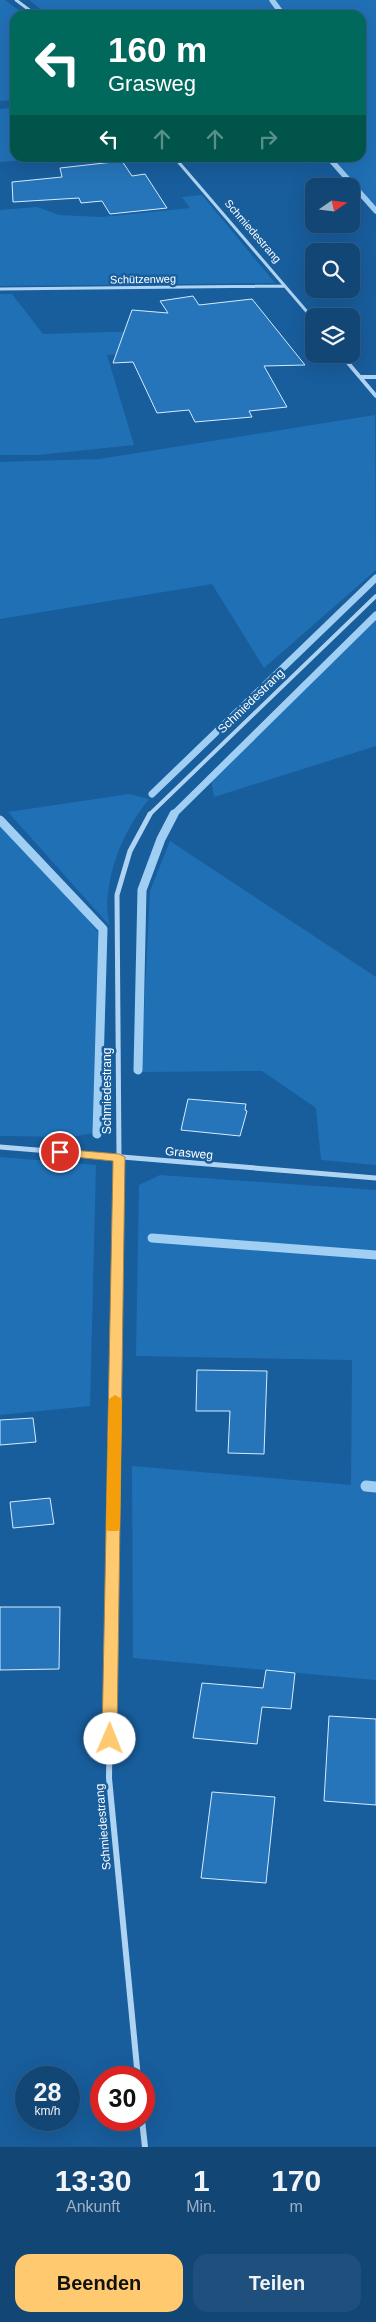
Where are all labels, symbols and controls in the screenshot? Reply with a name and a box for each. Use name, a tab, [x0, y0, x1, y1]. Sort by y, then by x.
icon: left	[25, 30, 90, 95]
text: 160 m	[108, 30, 207, 69]
text: Grasweg	[108, 71, 196, 96]
icon: left	[95, 125, 123, 153]
icon: ahead	[148, 125, 176, 153]
icon: ahead	[201, 125, 229, 153]
icon: right	[254, 125, 282, 153]
north arrow	[305, 178, 360, 232]
map controls	[305, 178, 360, 363]
street label: Schmiedestrang	[222, 197, 284, 265]
button: search	[305, 243, 360, 298]
street label: Schützenweg	[110, 272, 176, 286]
button: layers	[305, 308, 360, 363]
street label: Schmiedestrang	[215, 666, 287, 736]
street label: Schmiedestrang	[100, 1048, 114, 1134]
pin	[39, 1131, 81, 1173]
icon: arrive	[46, 1138, 74, 1166]
street label: Grasweg	[164, 1144, 214, 1162]
position arrow	[83, 1712, 135, 1764]
street label: Schmiedestrang	[92, 1783, 114, 1871]
speed limit sign: 30	[90, 2066, 155, 2131]
text: 28	[34, 2078, 61, 2106]
text: km/h	[34, 2104, 61, 2118]
text: 13:30	[55, 2164, 131, 2197]
text: 1	[193, 2164, 210, 2197]
text: 170	[271, 2164, 321, 2197]
text: Ankunft	[66, 2198, 120, 2215]
text: Min.	[186, 2198, 216, 2215]
text: m	[290, 2198, 303, 2215]
button: Beenden	[15, 2254, 183, 2312]
button: Teilen	[193, 2254, 361, 2312]

